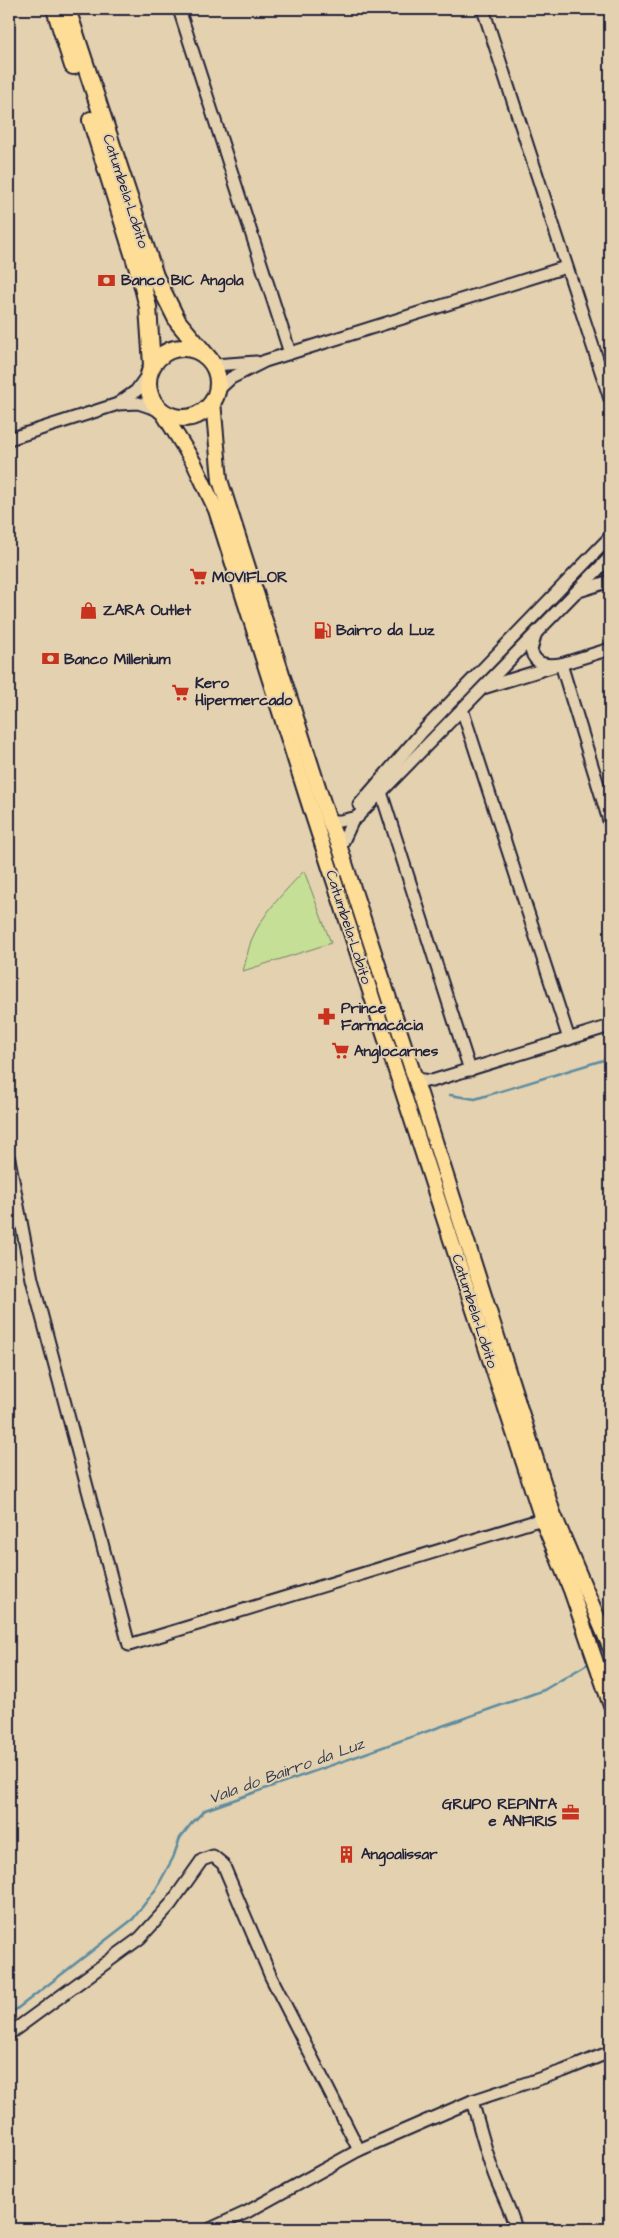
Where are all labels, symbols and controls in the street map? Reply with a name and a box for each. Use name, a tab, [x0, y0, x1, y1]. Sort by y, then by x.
street label: Catumbela-Lobito	[97, 131, 154, 251]
bank icon: Banco BIC Angola	[97, 270, 117, 290]
place label: Banco BIC Angola	[121, 270, 244, 293]
supermarket icon: MOVIFLOR	[188, 567, 208, 587]
place label: MOVIFLOR	[212, 567, 288, 588]
shop icon: ZARA Outlet	[79, 600, 99, 620]
place label: ZARA Outlet	[103, 600, 192, 621]
fuel station icon: Bairro da Luz	[312, 620, 332, 640]
place label: Bairro da Luz	[336, 620, 435, 641]
bank icon: Banco Millenium	[40, 649, 60, 669]
place label: Banco Millenium	[64, 649, 171, 670]
place label: Kero Hipermercado	[195, 673, 293, 711]
supermarket icon: Kero Hipermercado	[171, 682, 191, 702]
street label: Catumbela-Lobito	[320, 867, 377, 987]
place label: Prince Farmacácia	[341, 998, 423, 1036]
pharmacy icon: Prince Farmacácia	[317, 1007, 337, 1027]
supermarket icon: Anglocarnes	[330, 1041, 350, 1061]
place label: Anglocarnes	[354, 1041, 439, 1064]
street label: Catumbela-Lobito	[446, 1251, 503, 1371]
water label: Vala do Bairro da Luz	[206, 1732, 368, 1809]
place label: GRUPO REPINTA e ANFIRIS	[442, 1794, 557, 1832]
office icon: GRUPO REPINTA e ANFIRIS	[561, 1803, 581, 1823]
building icon: Angoalissar	[337, 1844, 357, 1864]
place label: Angoalissar	[361, 1844, 438, 1867]

